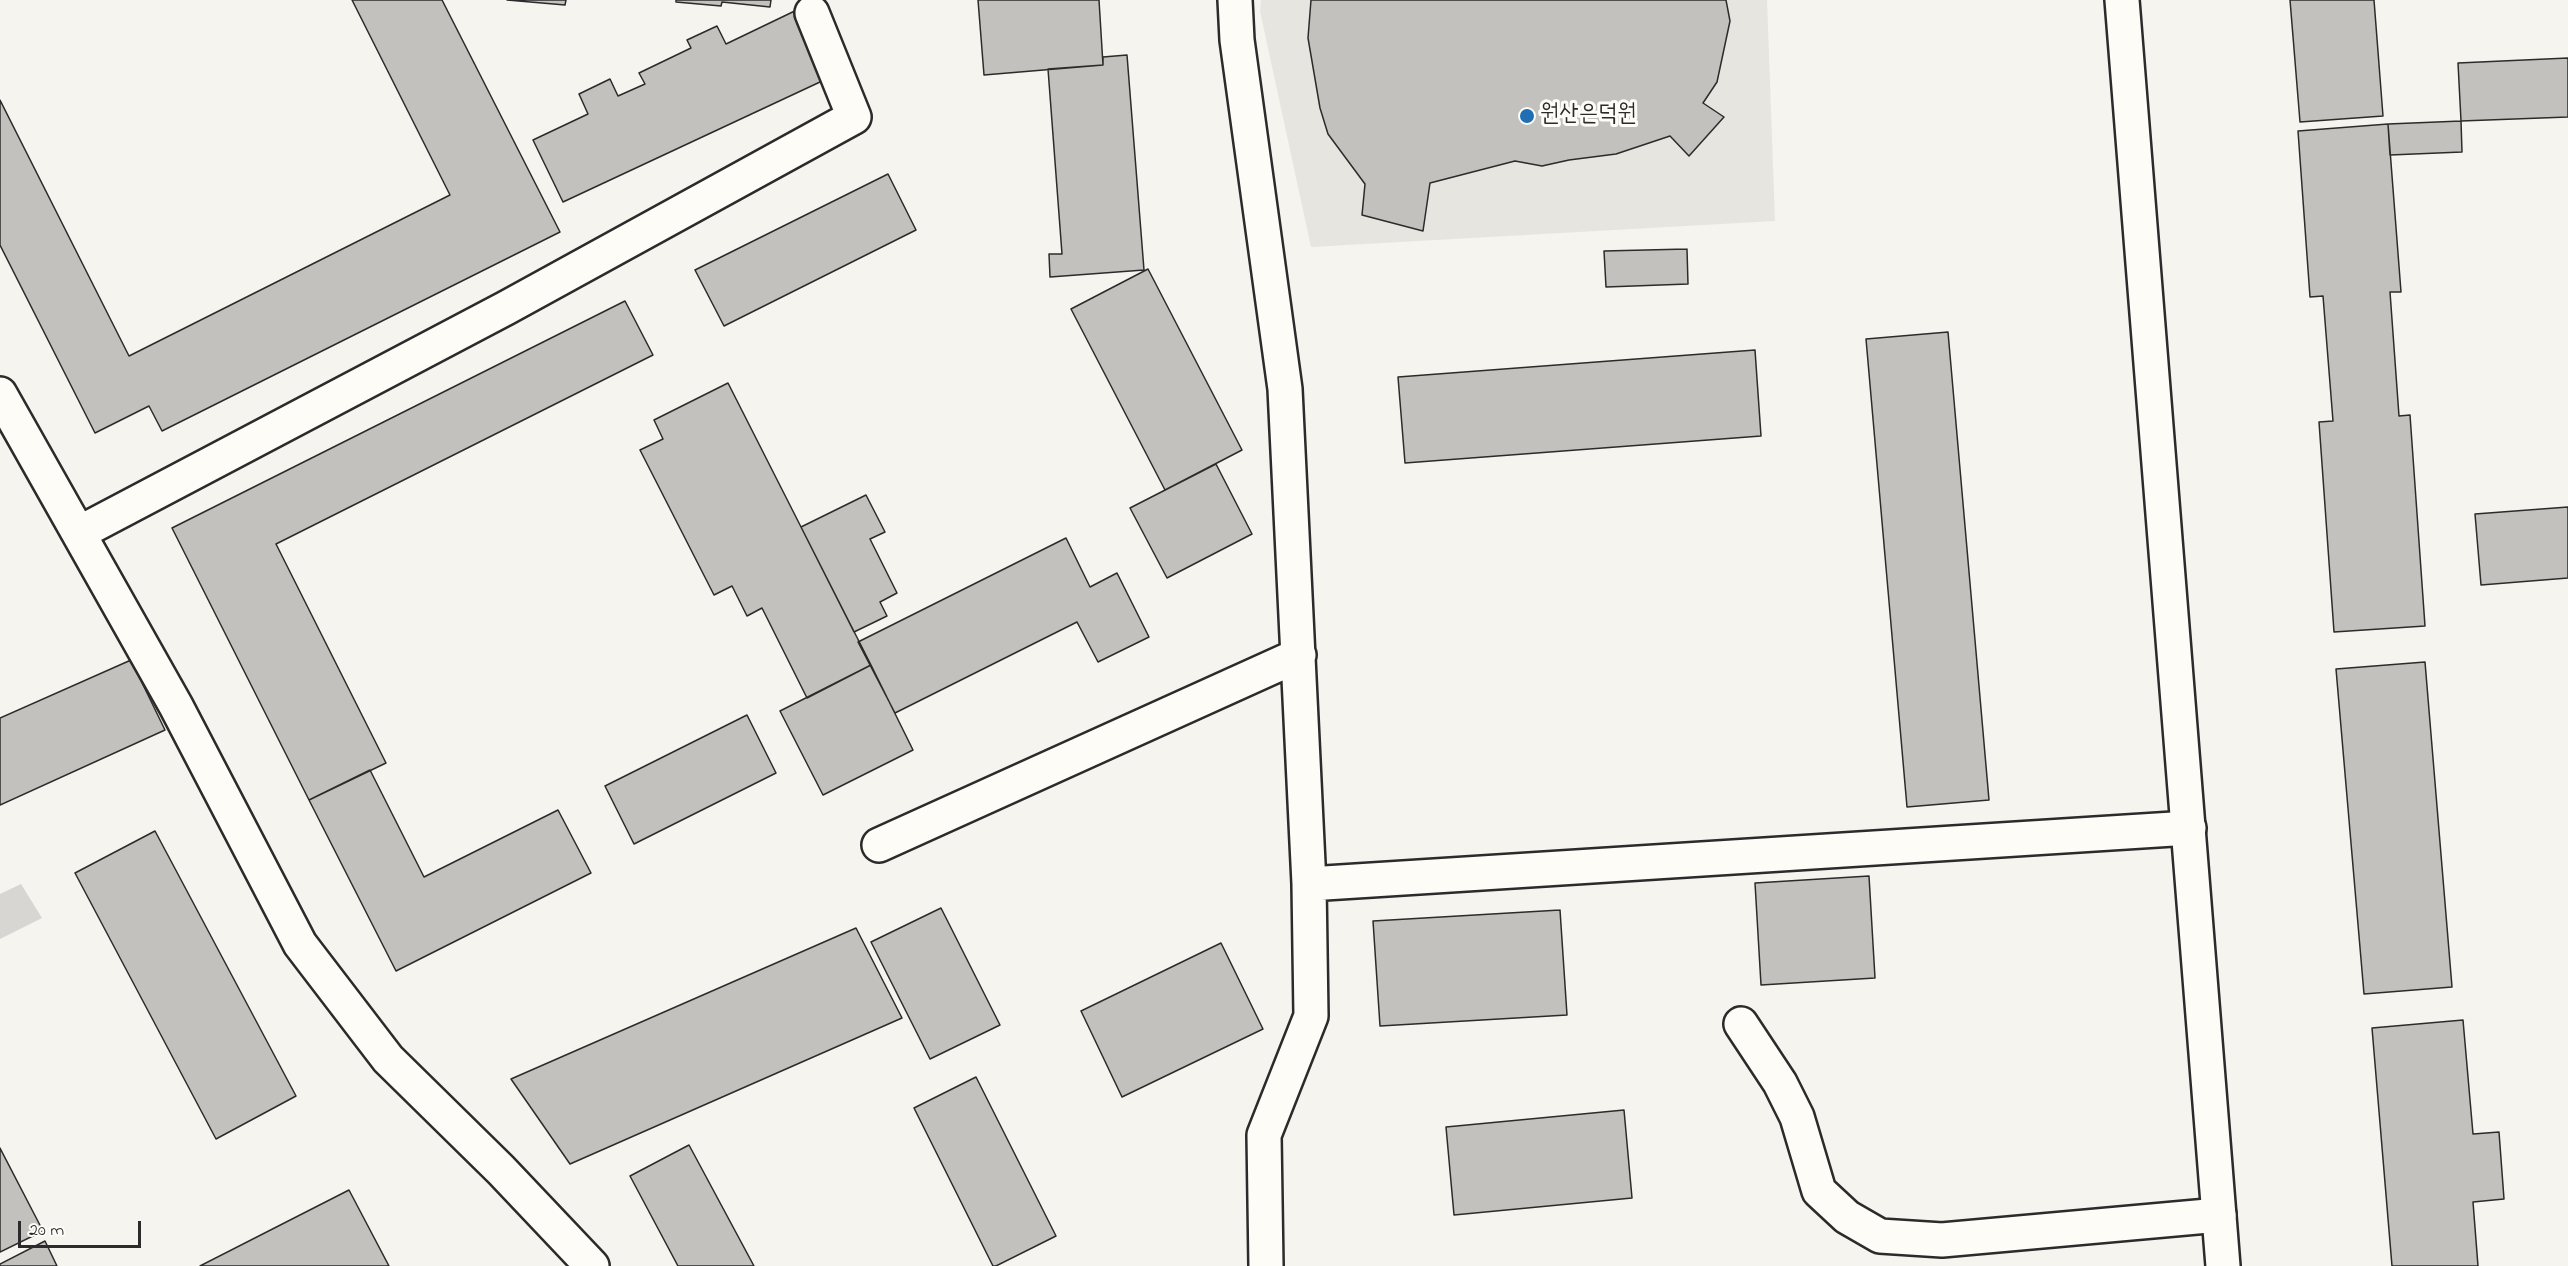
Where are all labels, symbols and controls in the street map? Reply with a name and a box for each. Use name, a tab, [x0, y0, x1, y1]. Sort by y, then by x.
place label: 원산은덕원	[1540, 102, 1637, 130]
marker: 원산은덕원	[1518, 107, 1536, 125]
scale bar	[21, 1209, 144, 1247]
text: 20 m	[29, 1218, 64, 1244]

